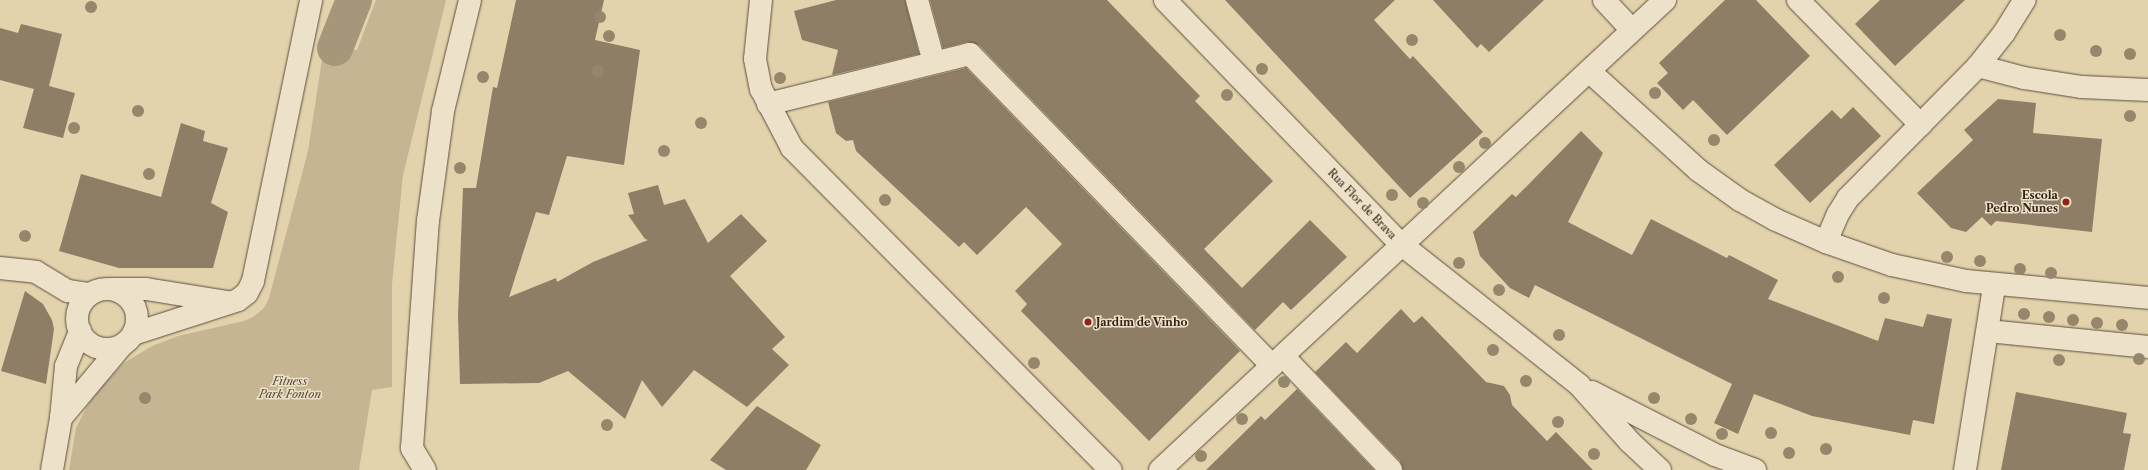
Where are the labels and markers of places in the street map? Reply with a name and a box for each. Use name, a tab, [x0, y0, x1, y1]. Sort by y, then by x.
place label: Escola Pedro Nunes	[1986, 189, 2058, 215]
marker: Escola Pedro Nunes	[2061, 197, 2071, 207]
place label: Jardim de Vinho	[1096, 315, 1188, 329]
marker: Jardim de Vinho	[1083, 317, 1093, 327]

